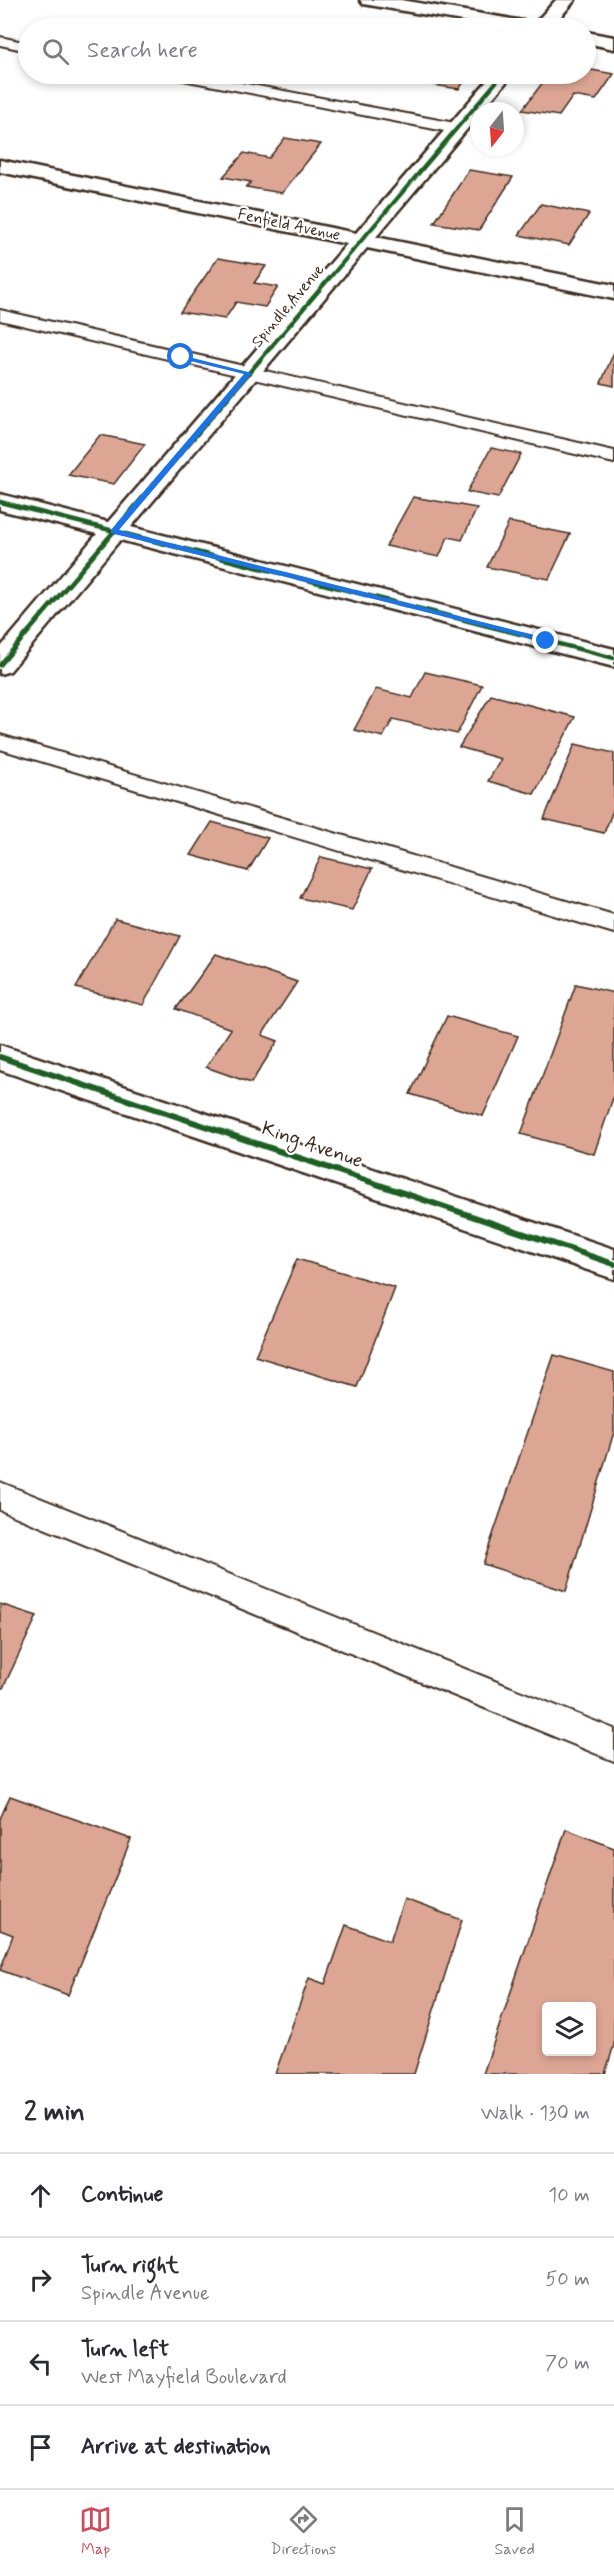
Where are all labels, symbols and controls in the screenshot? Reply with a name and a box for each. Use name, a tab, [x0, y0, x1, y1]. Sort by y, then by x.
search box	[18, 18, 596, 84]
icon: search	[39, 35, 72, 68]
text: Search here	[87, 37, 198, 65]
north arrow	[470, 102, 524, 156]
street label: Fenfield Avenue	[236, 204, 342, 246]
street label: Spindle Avenue	[247, 260, 329, 352]
route start	[167, 343, 193, 369]
route end	[532, 627, 558, 653]
street label: King Avenue	[258, 1115, 366, 1176]
map controls	[542, 2002, 596, 2056]
button: layers	[542, 2002, 596, 2056]
text: 2 min	[24, 2096, 85, 2130]
text: Walk · 130 m	[481, 2100, 590, 2127]
icon: ahead	[24, 2179, 57, 2212]
text: Continue	[81, 2181, 163, 2209]
text: 10 m	[548, 2182, 590, 2209]
text: Turn right	[81, 2252, 179, 2280]
icon: right	[24, 2263, 57, 2296]
text: 50 m	[545, 2266, 590, 2293]
text: Spindle Avenue	[81, 2280, 209, 2307]
text: Turn left	[81, 2336, 169, 2364]
icon: left	[24, 2347, 57, 2380]
text: 70 m	[545, 2350, 590, 2377]
text: West Mayfield Boulevard	[81, 2364, 287, 2391]
icon: arrive	[24, 2431, 57, 2464]
text: Arrive at destination	[81, 2433, 271, 2461]
tab: Map	[79, 2503, 112, 2560]
tab: Directions	[270, 2503, 336, 2560]
tab: Saved	[494, 2503, 535, 2560]

